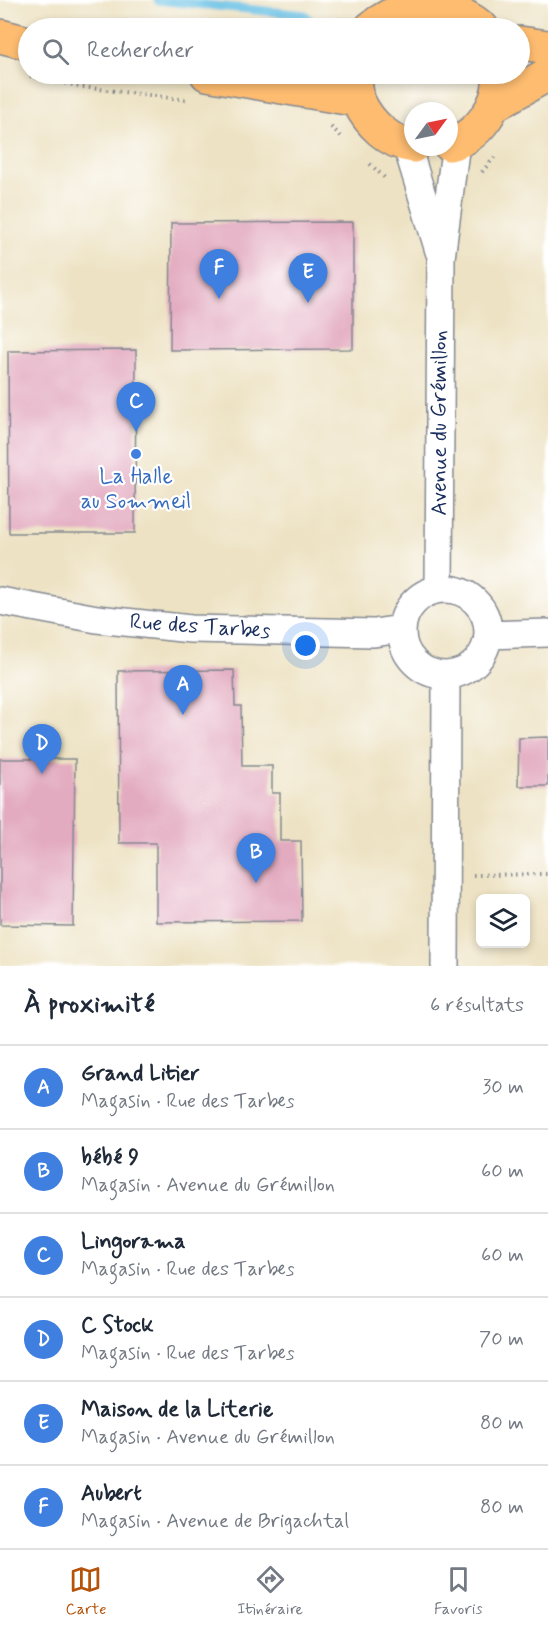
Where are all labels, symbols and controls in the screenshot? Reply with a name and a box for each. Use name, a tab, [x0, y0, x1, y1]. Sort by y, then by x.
search box	[18, 18, 530, 84]
icon: search	[39, 35, 72, 68]
text: Rechercher	[87, 37, 194, 65]
north arrow	[404, 102, 458, 156]
pin: F	[200, 250, 238, 299]
pin: E	[288, 254, 328, 303]
street label: Avenue du Grémillon	[426, 330, 454, 516]
pin: C	[116, 382, 156, 432]
marker: La Halle au Sommeil	[129, 447, 143, 461]
place label: La Halle au Sommeil	[81, 463, 191, 516]
street label: Rue des Tarbes	[129, 608, 272, 646]
your location	[291, 631, 320, 660]
pin: A	[164, 666, 202, 715]
pin: D	[22, 724, 62, 774]
pin: B	[236, 834, 276, 883]
map controls	[476, 894, 530, 948]
button: layers	[476, 894, 530, 948]
text: À proximité	[24, 988, 155, 1022]
text: 6 résultats	[430, 992, 524, 1019]
text: Grand Litier	[81, 1060, 200, 1088]
text: A	[37, 1074, 50, 1101]
text: 30 m	[482, 1074, 524, 1101]
text: Magasin · Rue des Tarbes	[81, 1088, 295, 1115]
text: bébé 9	[81, 1144, 139, 1172]
text: B	[37, 1158, 50, 1185]
text: 60 m	[481, 1158, 524, 1185]
text: Magasin · Avenue du Grémillon	[81, 1172, 335, 1199]
text: Lingorama	[81, 1228, 186, 1256]
text: C	[36, 1242, 51, 1269]
text: 60 m	[481, 1242, 524, 1269]
text: Magasin · Rue des Tarbes	[81, 1256, 295, 1283]
text: C Stock	[81, 1312, 154, 1340]
text: D	[37, 1326, 50, 1353]
text: 70 m	[479, 1326, 524, 1353]
text: Magasin · Rue des Tarbes	[81, 1340, 295, 1367]
text: Maison de la Literie	[81, 1396, 273, 1424]
text: E	[38, 1410, 49, 1437]
text: 80 m	[480, 1410, 524, 1437]
text: Magasin · Avenue du Grémillon	[81, 1424, 335, 1451]
text: Aubert	[81, 1480, 142, 1508]
text: F	[38, 1494, 49, 1521]
text: 80 m	[480, 1494, 524, 1521]
text: Magasin · Avenue de Brigachtal	[81, 1508, 349, 1535]
tab: Carte	[65, 1563, 106, 1620]
tab: Itinéraire	[237, 1563, 303, 1620]
tab: Favoris	[434, 1563, 483, 1620]

